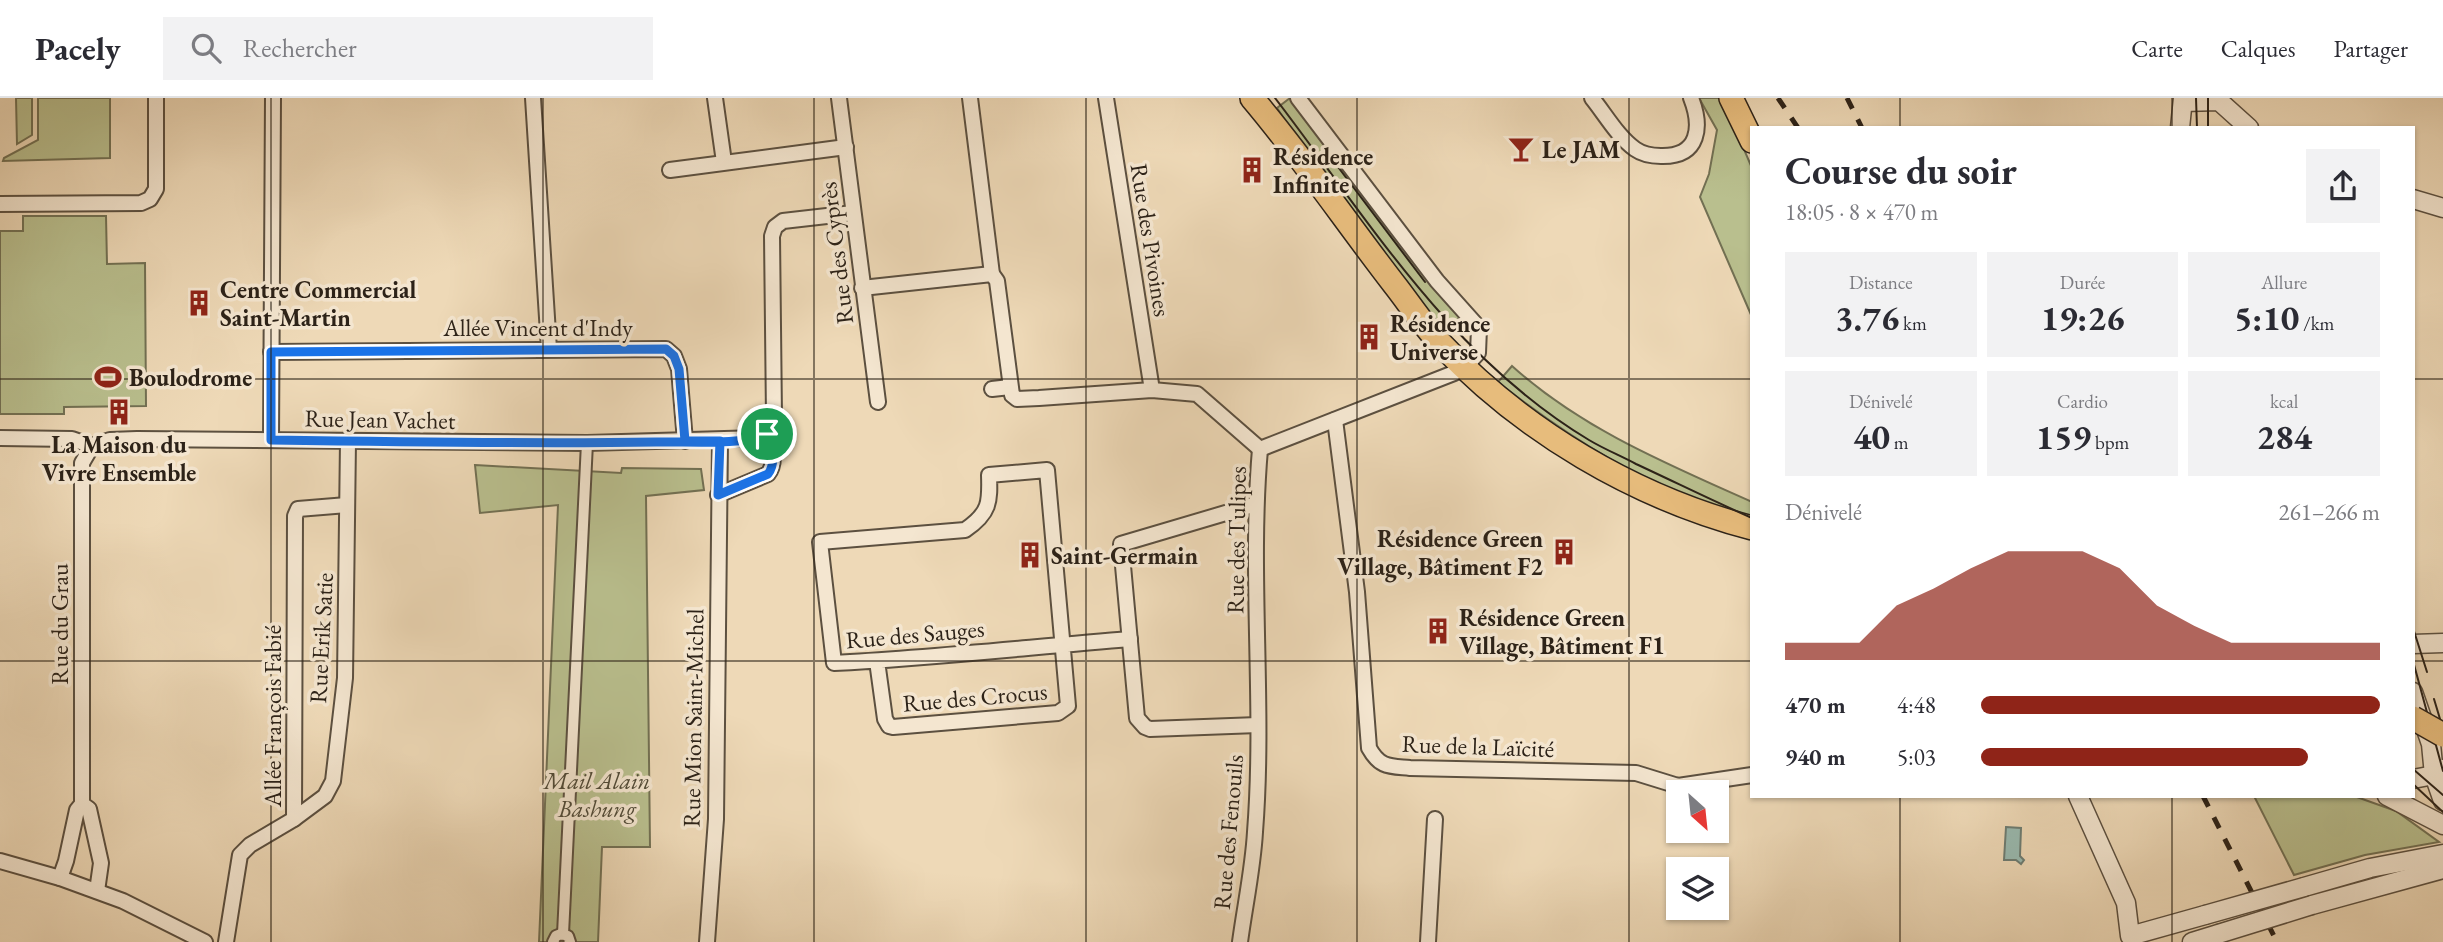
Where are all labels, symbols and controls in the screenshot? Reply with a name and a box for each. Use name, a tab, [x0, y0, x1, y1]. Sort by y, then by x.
search box	[163, 17, 653, 80]
text: Pacely	[35, 27, 121, 70]
icon: search	[187, 29, 225, 67]
text: Rechercher	[243, 31, 357, 65]
text: Carte	[2131, 33, 2183, 64]
text: Calques	[2221, 33, 2295, 64]
text: Partager	[2333, 33, 2408, 64]
bar icon: Le JAM	[1506, 134, 1536, 164]
place label: Le JAM	[1542, 134, 1620, 165]
place label: Résidence Infinite	[1273, 141, 1373, 200]
text: Course du soir	[1785, 146, 2017, 195]
button: share	[2306, 149, 2380, 223]
building icon: Résidence Infinite	[1237, 155, 1267, 185]
street label: Rue des Pivoines	[1124, 161, 1178, 319]
street label: Rue des Cyprès	[812, 180, 860, 326]
text: 18:05 · 8 × 470 m	[1785, 197, 1938, 227]
text: Distance	[1849, 270, 1913, 295]
text: Durée	[2060, 270, 2105, 295]
text: Allure	[2261, 270, 2307, 295]
place label: Centre Commercial Saint-Martin	[220, 274, 416, 333]
building icon: Centre Commercial Saint-Martin	[184, 288, 214, 318]
text: 3.76	[1835, 295, 1899, 340]
text: 19:26	[2041, 295, 2124, 340]
text: 5:10	[2234, 295, 2299, 340]
place label: Résidence Universe	[1390, 308, 1490, 367]
text: km	[1899, 311, 1927, 336]
text: /km	[2299, 311, 2334, 336]
street label: Allée Vincent d'Indy	[442, 312, 633, 343]
building icon: Résidence Universe	[1354, 322, 1384, 352]
sports icon: Boulodrome	[93, 362, 123, 392]
place label: Boulodrome	[129, 362, 252, 393]
text: Dénivelé	[1849, 389, 1913, 414]
text: Cardio	[2057, 389, 2108, 414]
text: kcal	[2270, 389, 2298, 414]
building icon: La Maison du Vivre Ensemble	[104, 397, 134, 427]
street label: Rue Jean Vachet	[304, 402, 456, 436]
pin	[737, 404, 797, 464]
text: 40	[1853, 414, 1890, 459]
text: 159	[2036, 414, 2091, 459]
text: 284	[2256, 414, 2312, 459]
icon: arrive	[748, 415, 786, 453]
place label: La Maison du Vivre Ensemble	[42, 429, 196, 488]
text: m	[1890, 430, 1909, 455]
text: bpm	[2091, 430, 2129, 455]
street label: Rue des Tulipes	[1219, 466, 1253, 614]
text: Dénivelé	[1785, 497, 1862, 527]
text: 261–266 m	[2279, 497, 2380, 527]
place label: Résidence Green Village, Bâtiment F2	[1337, 523, 1543, 583]
building icon: Résidence Green Village, Bâtiment F2	[1549, 537, 1579, 567]
building icon: Saint-Germain	[1015, 540, 1045, 570]
place label: Saint-Germain	[1051, 540, 1198, 571]
street label: Rue du Grau	[44, 563, 75, 685]
street label: Rue Erik Satie	[302, 572, 340, 704]
place label: Résidence Green Village, Bâtiment F1	[1459, 602, 1665, 662]
street label: Rue Mion Saint-Michel	[676, 608, 710, 828]
street label: Rue des Sauges	[844, 613, 986, 655]
building icon: Résidence Green Village, Bâtiment F1	[1423, 616, 1453, 646]
street label: Allée François Fabié	[257, 625, 288, 808]
street label: Rue des Crocus	[901, 675, 1049, 719]
text: 470 m	[1785, 690, 1846, 720]
text: 4:48	[1897, 690, 1936, 720]
street label: Rue de la Laïcité	[1401, 728, 1555, 764]
text: 940 m	[1785, 742, 1846, 772]
text: 5:03	[1897, 742, 1936, 772]
street label: Rue des Fenouils	[1206, 753, 1250, 911]
park label: Mail Alain Bashung	[542, 765, 650, 824]
north arrow	[1666, 780, 1729, 844]
map controls	[1666, 780, 1729, 920]
button: layers	[1666, 857, 1729, 920]

